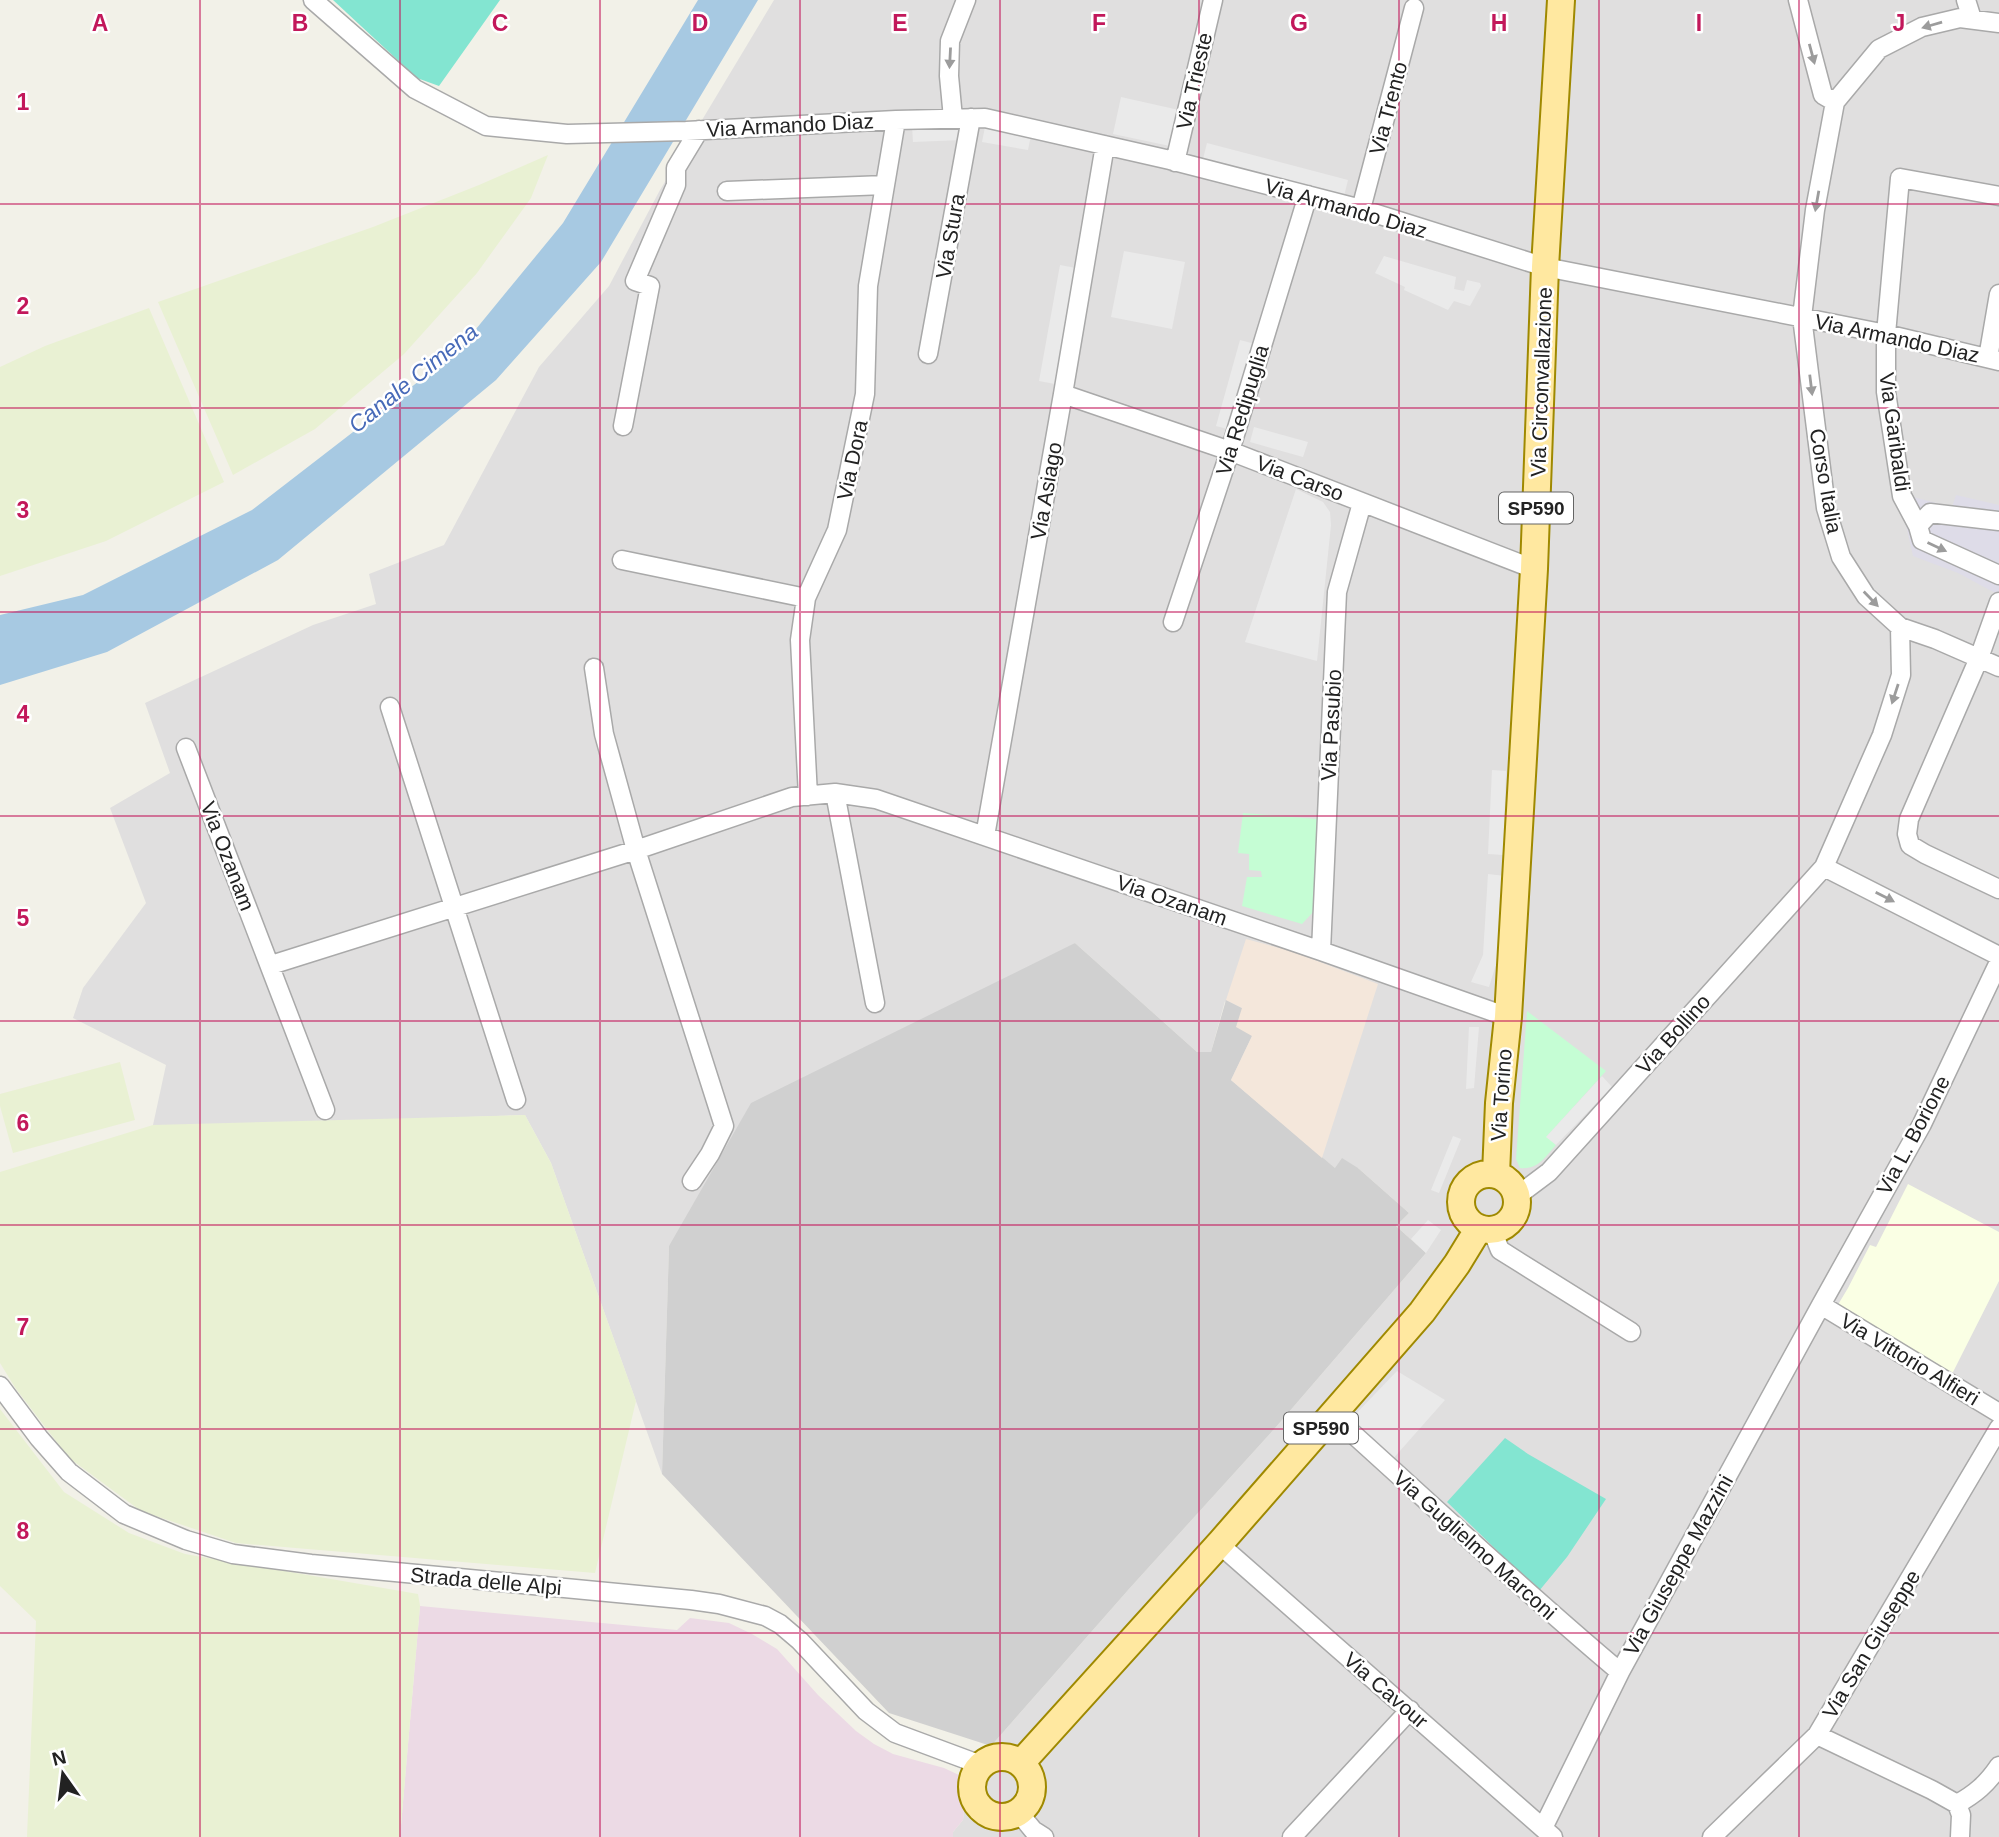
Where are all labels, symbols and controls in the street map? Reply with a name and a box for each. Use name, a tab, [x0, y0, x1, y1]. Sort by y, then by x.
text: A	[92, 10, 108, 36]
text: B	[292, 10, 308, 36]
text: C	[492, 10, 508, 36]
text: D	[692, 10, 708, 36]
text: E	[892, 10, 908, 36]
text: F	[1092, 10, 1106, 36]
text: G	[1290, 10, 1308, 36]
text: H	[1491, 10, 1507, 36]
text: I	[1696, 10, 1702, 36]
text: J	[1893, 10, 1905, 36]
one-way arrow	[1921, 20, 1943, 31]
street label: Via Trieste	[1172, 30, 1216, 132]
one-way arrow	[1808, 44, 1818, 65]
one-way arrow	[944, 47, 955, 69]
street label: Via Trento	[1365, 59, 1411, 157]
text: 1	[17, 89, 30, 115]
street label: Via Armando Diaz	[706, 109, 874, 141]
street label: Via Armando Diaz	[1262, 174, 1430, 242]
one-way arrow	[1811, 190, 1822, 212]
street label: Via Stura	[931, 191, 969, 280]
street label: Via Circonvallazione	[1526, 287, 1556, 477]
text: 2	[17, 293, 29, 319]
street label: Via Armando Diaz	[1813, 309, 1981, 367]
water label: Canale Cimena	[343, 318, 483, 438]
street label: Via Redipuglia	[1211, 342, 1273, 478]
street label: Via Garibaldi	[1875, 371, 1915, 493]
one-way arrow	[1805, 374, 1816, 396]
street label: Via Dora	[832, 418, 872, 502]
street label: Corso Italia	[1805, 427, 1847, 536]
street label: Via Asiago	[1026, 440, 1066, 542]
street label: Via Carso	[1253, 451, 1347, 505]
road number: SP590	[1499, 492, 1573, 524]
text: 3	[17, 497, 29, 523]
one-way arrow	[1927, 541, 1947, 553]
one-way arrow	[1862, 591, 1879, 608]
street label: Via Pasubio	[1317, 669, 1345, 781]
one-way arrow	[1889, 684, 1900, 705]
text: 4	[17, 701, 30, 727]
street label: Via Ozanam	[197, 798, 259, 914]
street label: Via Ozanam	[1114, 870, 1230, 930]
one-way arrow	[1875, 891, 1895, 903]
text: 5	[17, 905, 30, 931]
street label: Via Bollino	[1631, 990, 1715, 1078]
street label: Via Torino	[1486, 1048, 1516, 1142]
street label: Via L. Borione	[1872, 1072, 1954, 1198]
text: 6	[17, 1110, 29, 1136]
street label: Via Vittorio Alfieri	[1836, 1308, 1984, 1410]
text: 7	[17, 1314, 29, 1340]
road number: SP590	[1284, 1412, 1358, 1444]
street label: Via Guglielmo Marconi	[1389, 1466, 1561, 1624]
street label: Via Giuseppe Mazzini	[1619, 1471, 1737, 1659]
text: 8	[17, 1518, 30, 1544]
street label: Strada delle Alpi	[409, 1563, 563, 1599]
street label: Via San Giuseppe	[1818, 1566, 1924, 1722]
street label: Via Cavour	[1339, 1647, 1433, 1733]
north arrow	[28, 1739, 98, 1809]
text: N	[50, 1746, 68, 1770]

